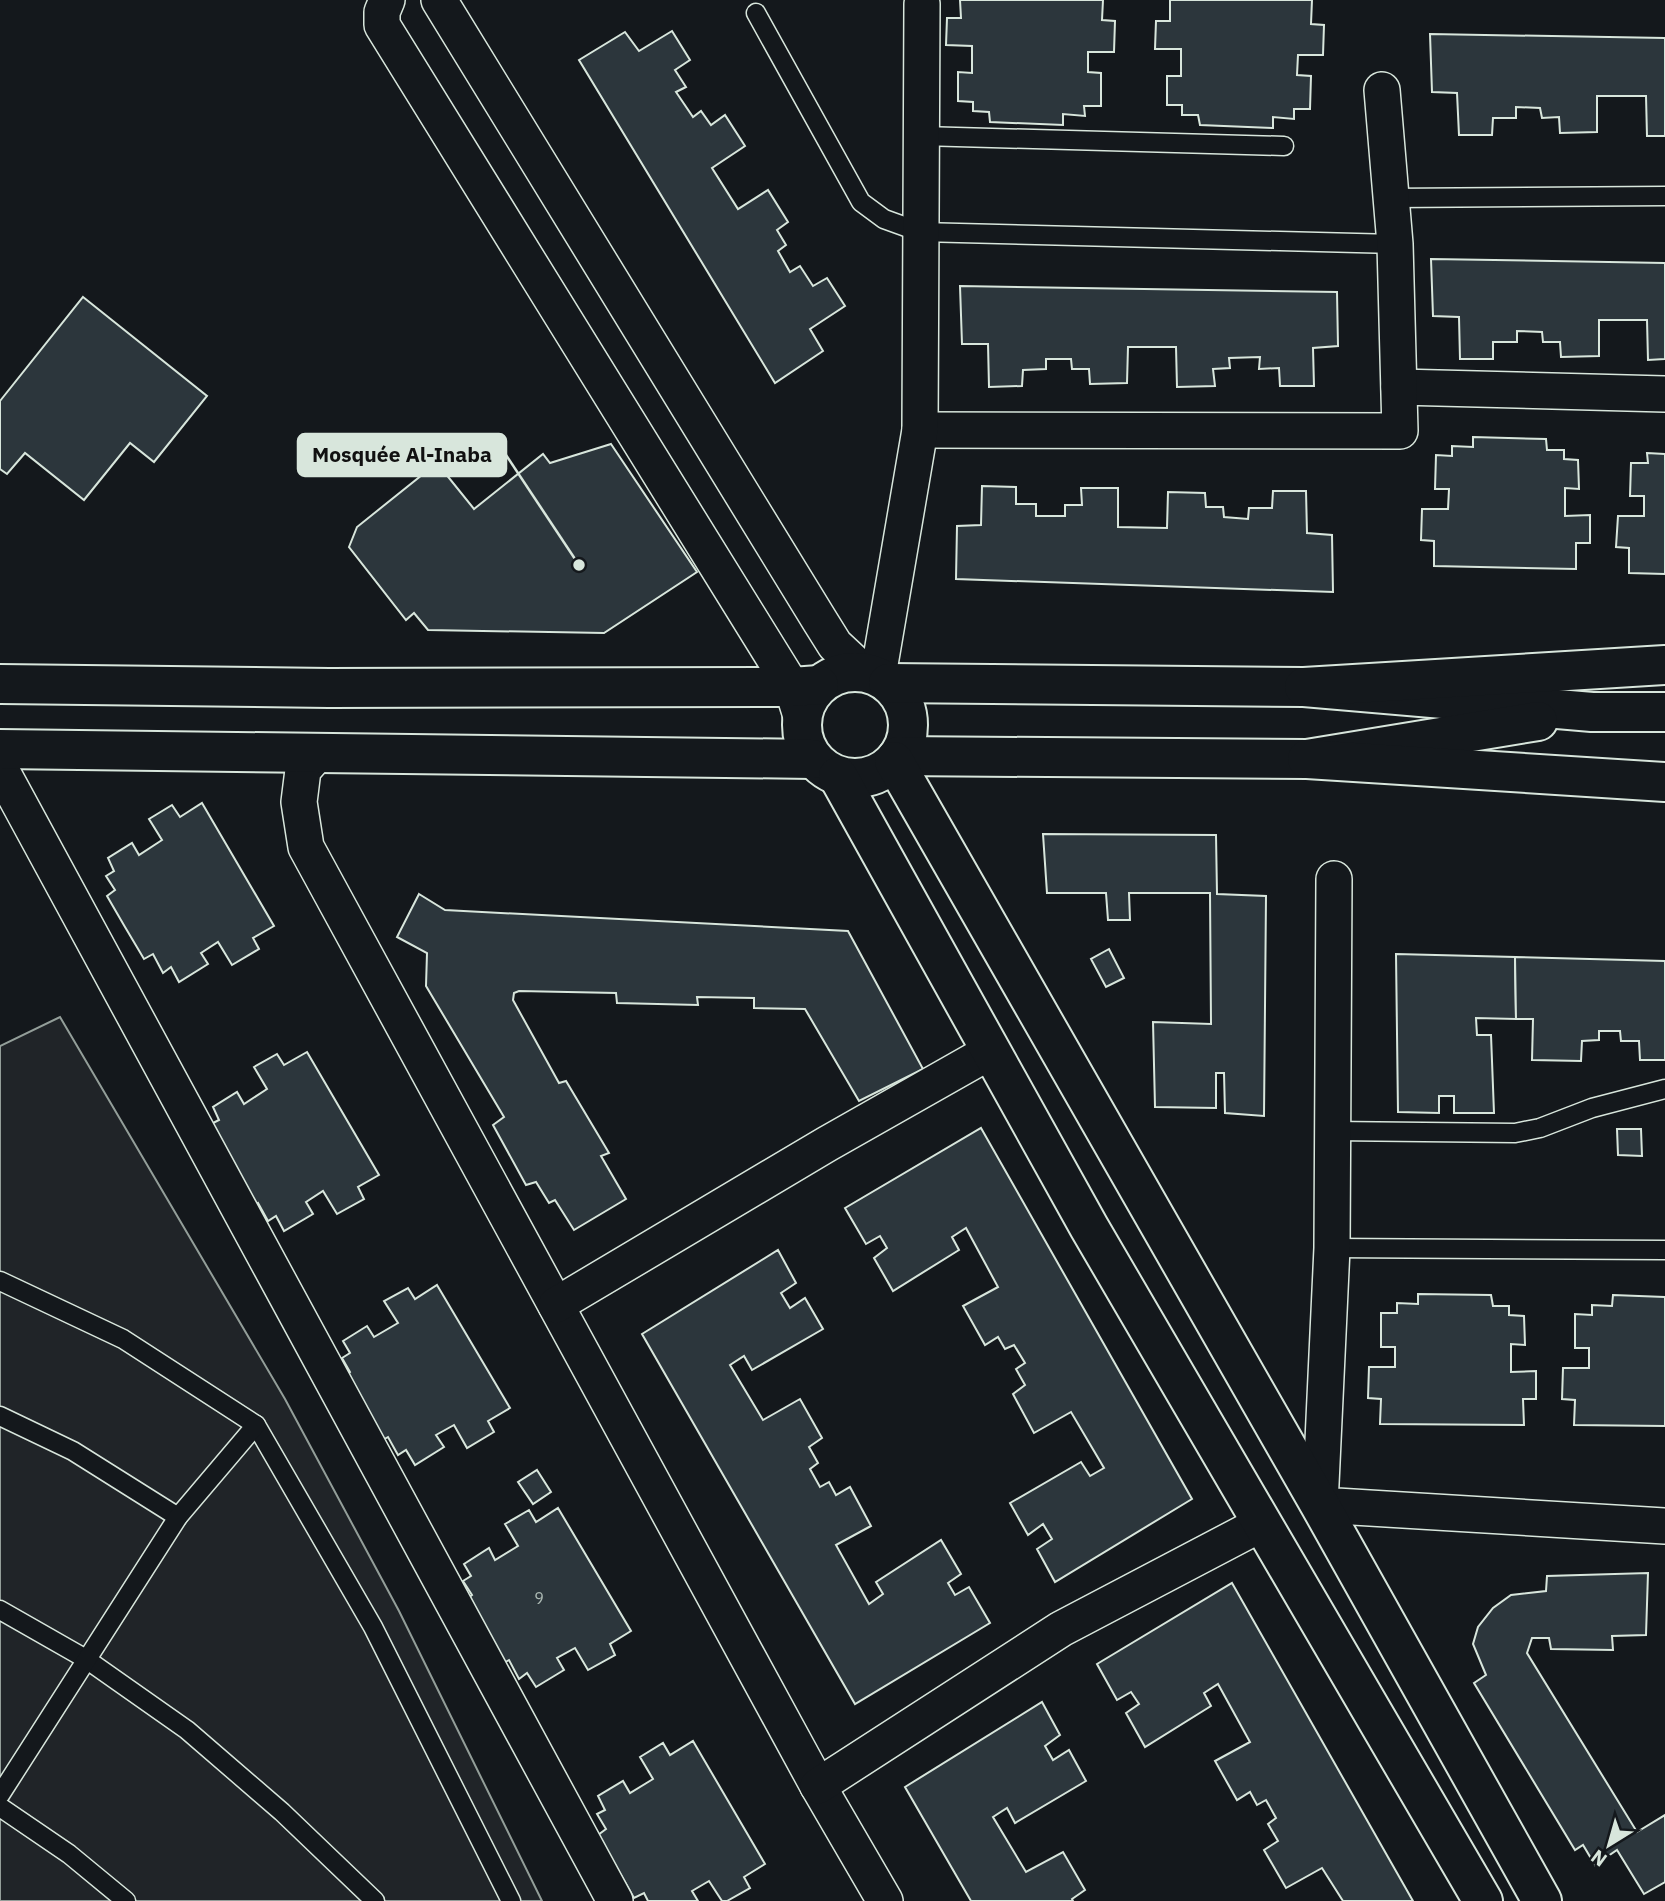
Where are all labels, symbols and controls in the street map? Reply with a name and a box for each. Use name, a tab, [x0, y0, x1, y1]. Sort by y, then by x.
callout: Mosquée Al-Inaba	[298, 434, 506, 476]
text: Mosquée Al-Inaba	[312, 440, 492, 468]
house number: 9	[534, 1588, 544, 1608]
north arrow	[1574, 1810, 1644, 1880]
text: N	[1586, 1845, 1611, 1872]

